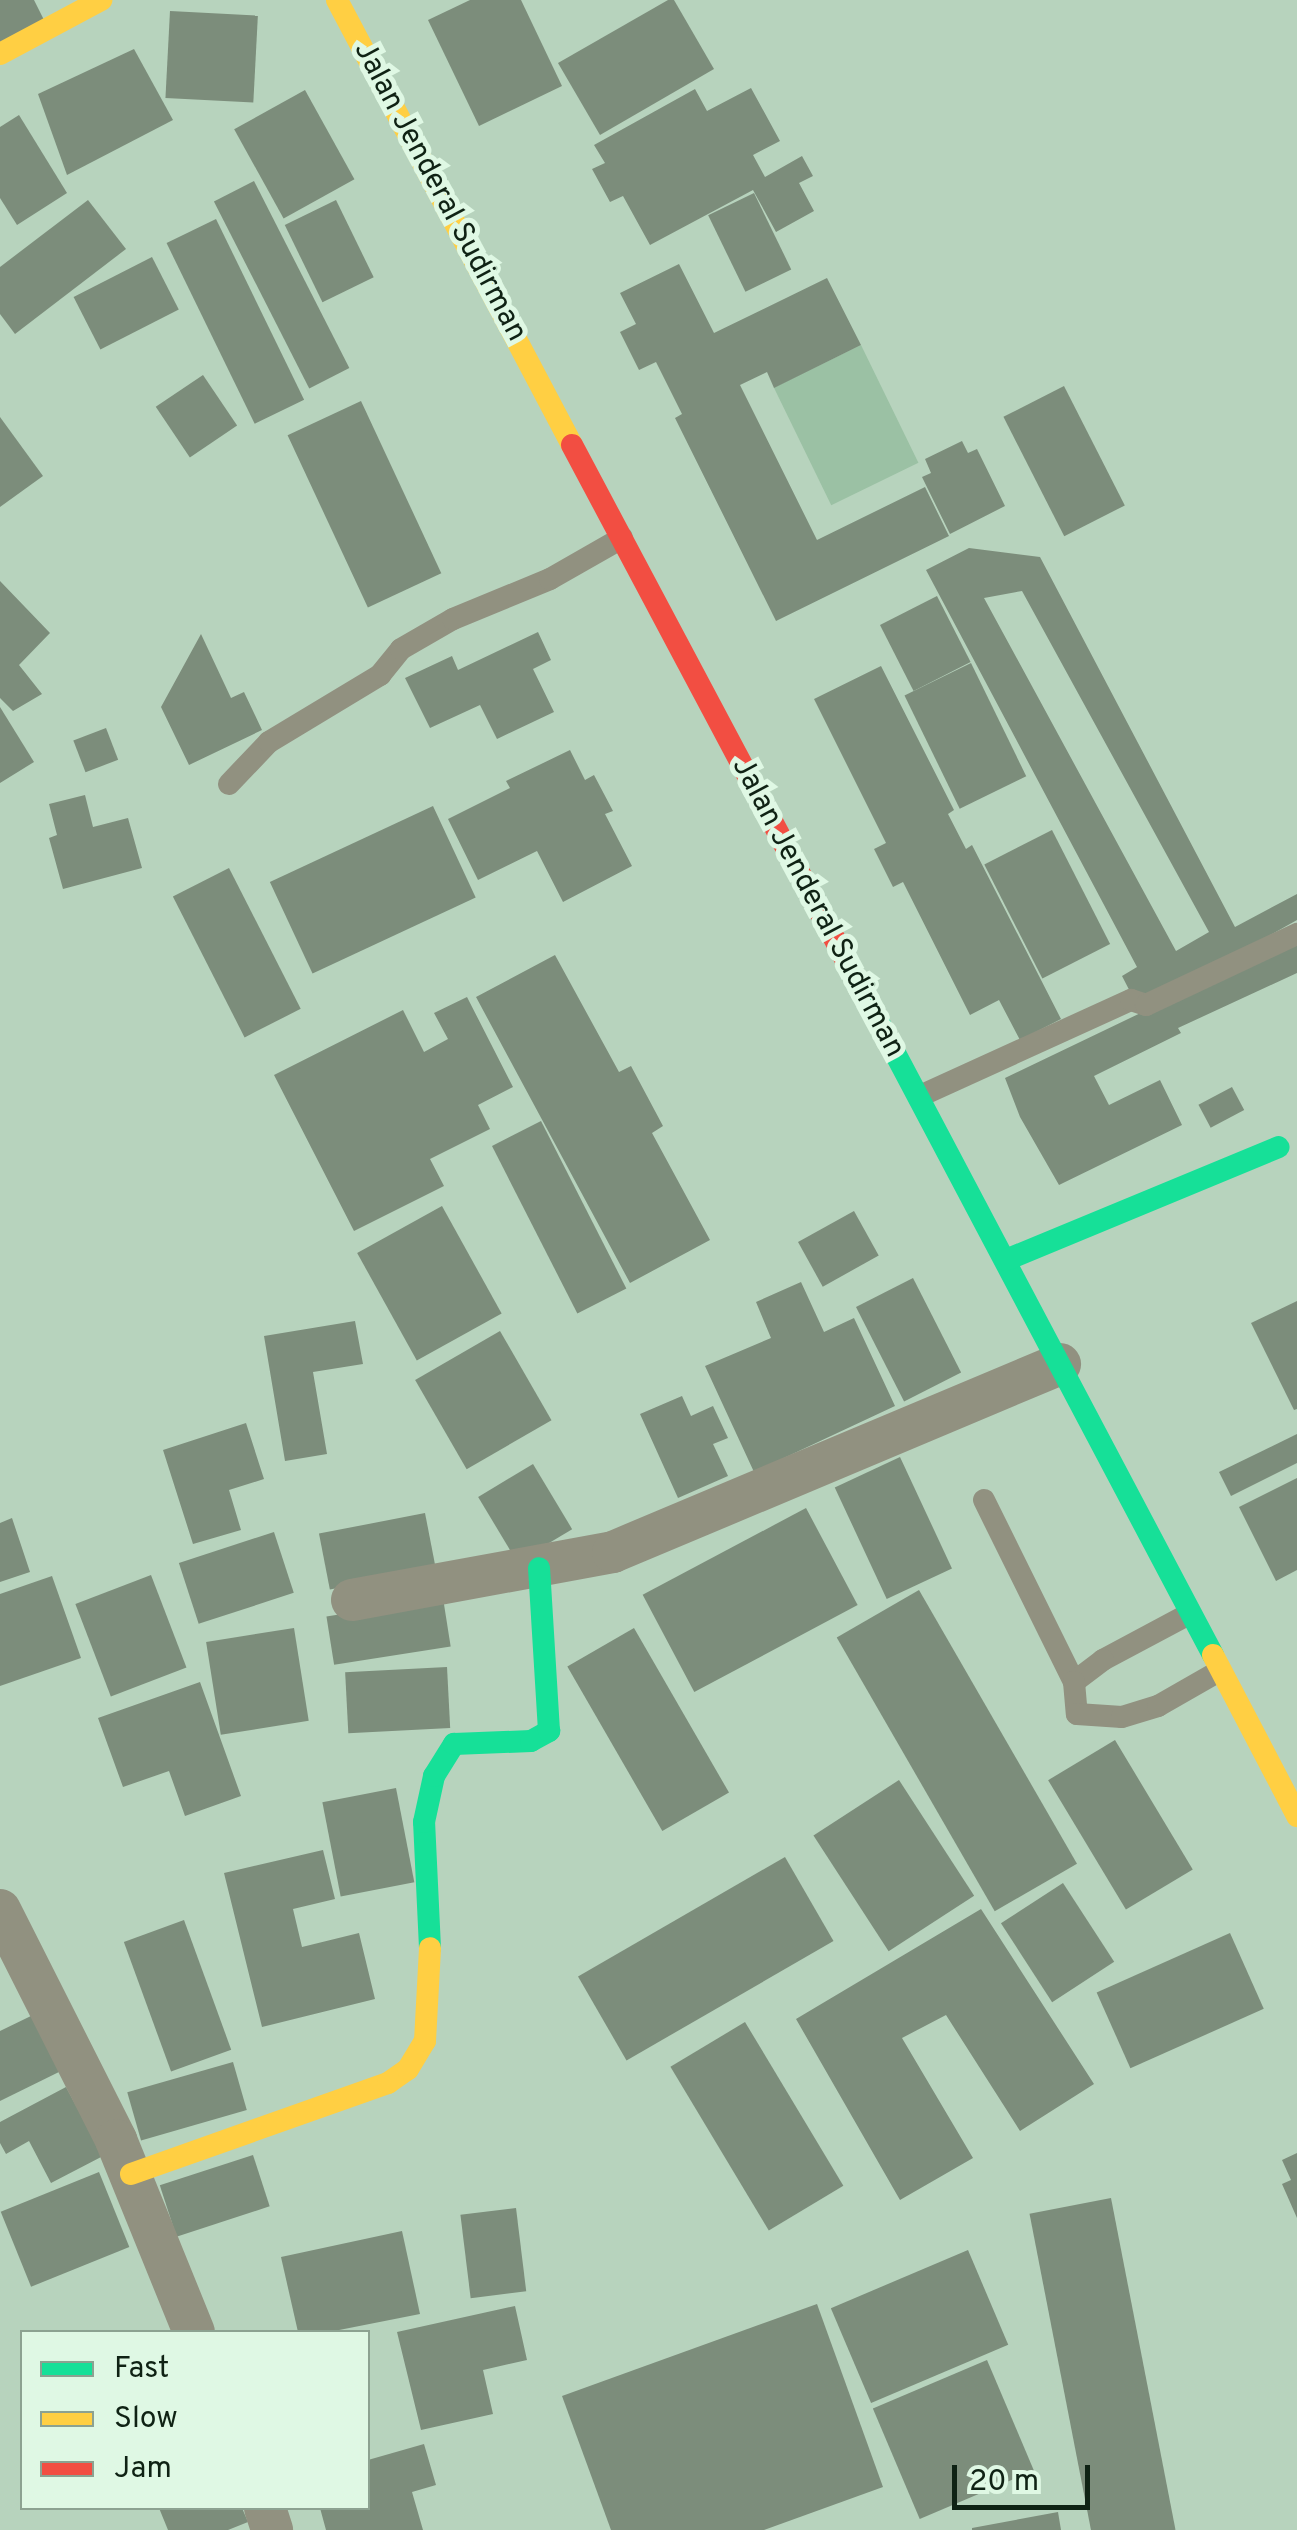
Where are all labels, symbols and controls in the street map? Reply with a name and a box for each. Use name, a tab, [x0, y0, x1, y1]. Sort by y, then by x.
street label: Jalan Jenderal Sudirman	[345, 36, 533, 348]
street label: Jalan Jenderal Sudirman	[723, 752, 911, 1064]
legend	[20, 2330, 370, 2510]
text: Fast	[114, 2351, 169, 2388]
text: Slow	[114, 2401, 178, 2438]
scale bar	[957, 2445, 1094, 2507]
text: Jam	[114, 2451, 172, 2488]
text: 20 m	[969, 2464, 1039, 2501]

